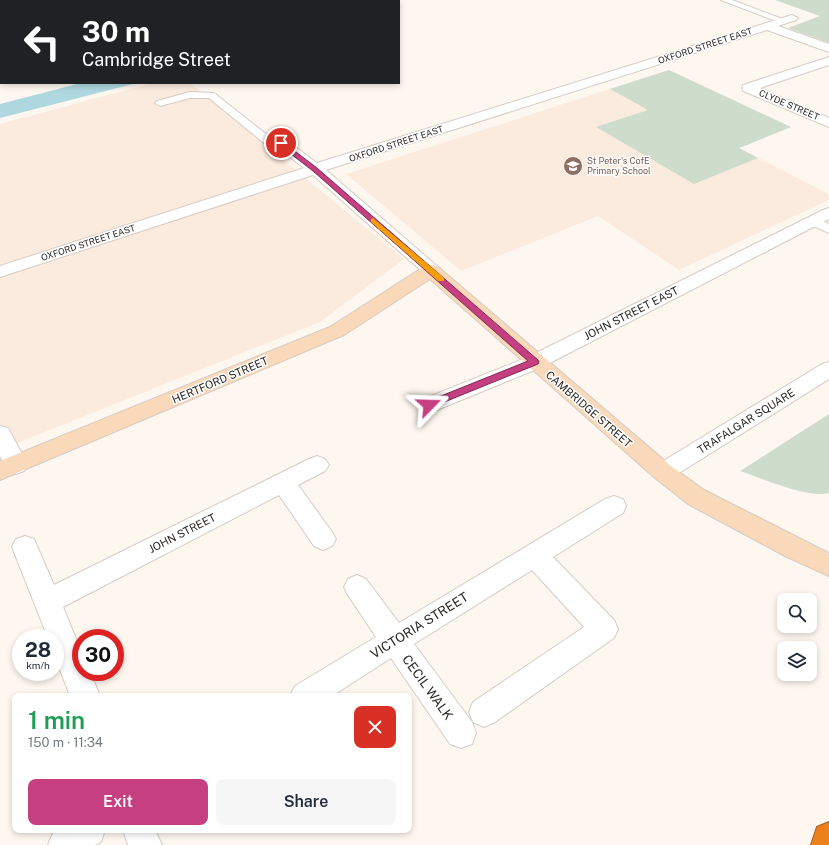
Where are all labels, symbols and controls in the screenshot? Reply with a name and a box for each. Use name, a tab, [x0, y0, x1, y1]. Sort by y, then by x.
text: 30 m	[82, 15, 150, 48]
icon: left	[16, 16, 68, 68]
street label: OXFORD STREET EAST	[656, 25, 754, 66]
text: Cambridge Street	[82, 49, 231, 70]
street label: CLYDE STREET	[758, 87, 821, 122]
street label: OXFORD STREET EAST	[347, 123, 445, 164]
pin	[264, 126, 298, 160]
icon: arrive	[270, 132, 292, 154]
school or university icon: St Peter's CofE Primary School	[562, 155, 584, 177]
place label: St Peter's CofE Primary School	[587, 155, 651, 176]
street label: OXFORD STREET EAST	[39, 222, 137, 263]
street label: JOHN STREET EAST	[582, 284, 681, 342]
street label: HERTFORD STREET	[170, 354, 270, 406]
street label: CAMBRIDGE STREET	[544, 368, 635, 450]
position arrow	[408, 384, 450, 426]
street label: TRAFALGAR SQUARE	[695, 386, 797, 456]
street label: JOHN STREET	[147, 511, 218, 555]
street label: VICTORIA STREET	[368, 589, 471, 662]
map controls	[777, 593, 817, 681]
button: search	[777, 593, 817, 633]
speed limit sign: 30	[72, 629, 124, 681]
text: 28	[25, 638, 51, 662]
button: layers	[777, 641, 817, 681]
street label: CECIL WALK	[399, 652, 456, 723]
text: km/h	[26, 659, 50, 671]
text: 1 min	[28, 706, 85, 734]
button: close	[354, 706, 396, 748]
text: 150 m · 11:34	[28, 735, 103, 750]
button: Exit	[28, 779, 208, 825]
button: Share	[216, 779, 396, 825]

